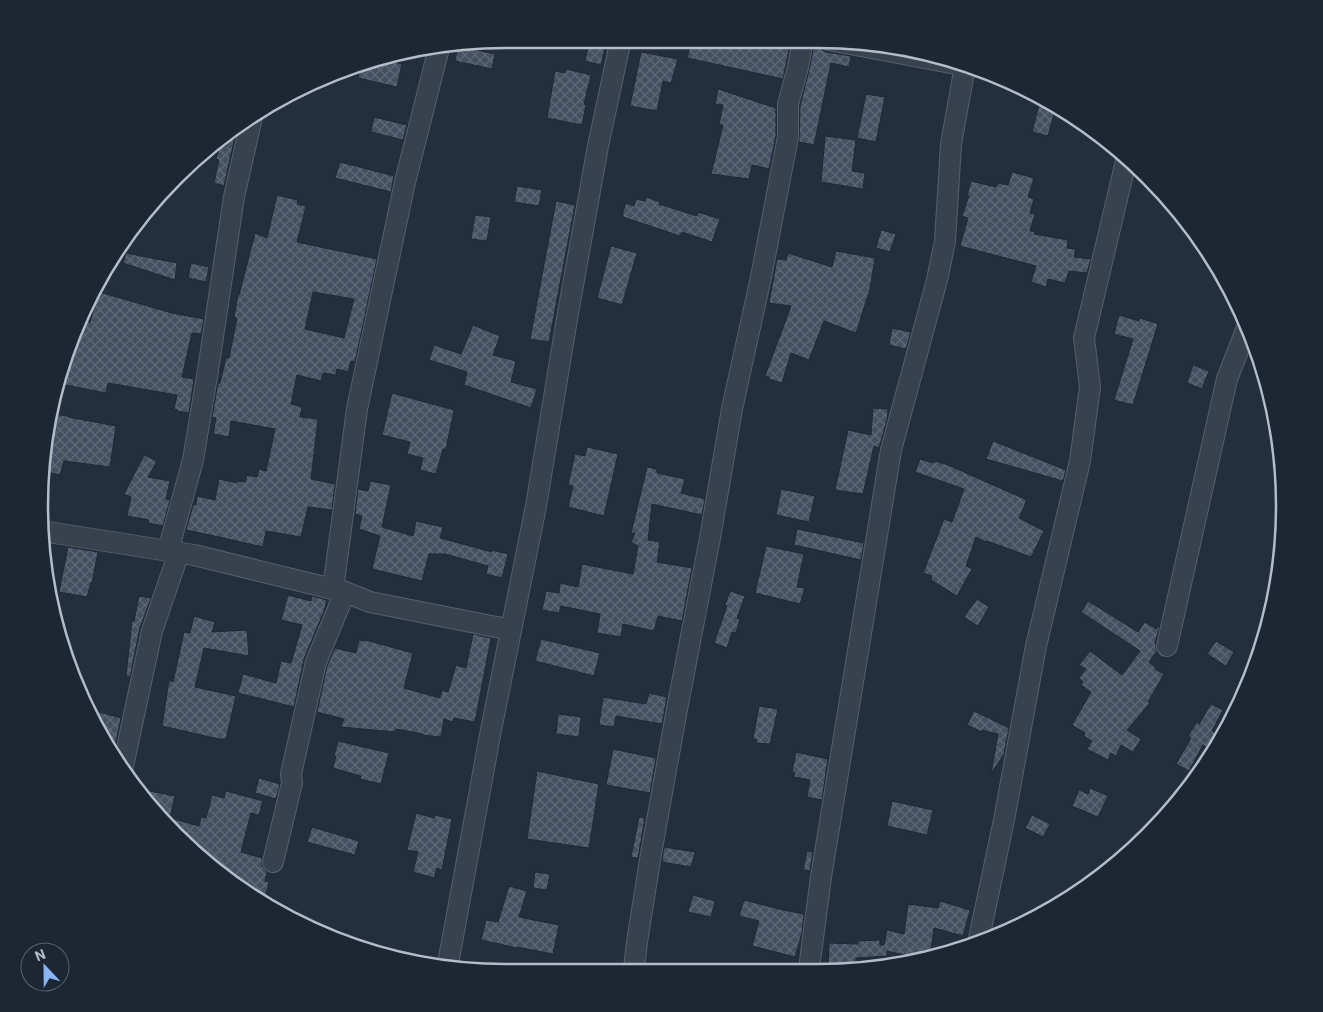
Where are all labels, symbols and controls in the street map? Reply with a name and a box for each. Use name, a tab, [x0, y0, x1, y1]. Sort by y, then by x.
north arrow	[20, 942, 70, 992]
text: N	[33, 946, 48, 964]

